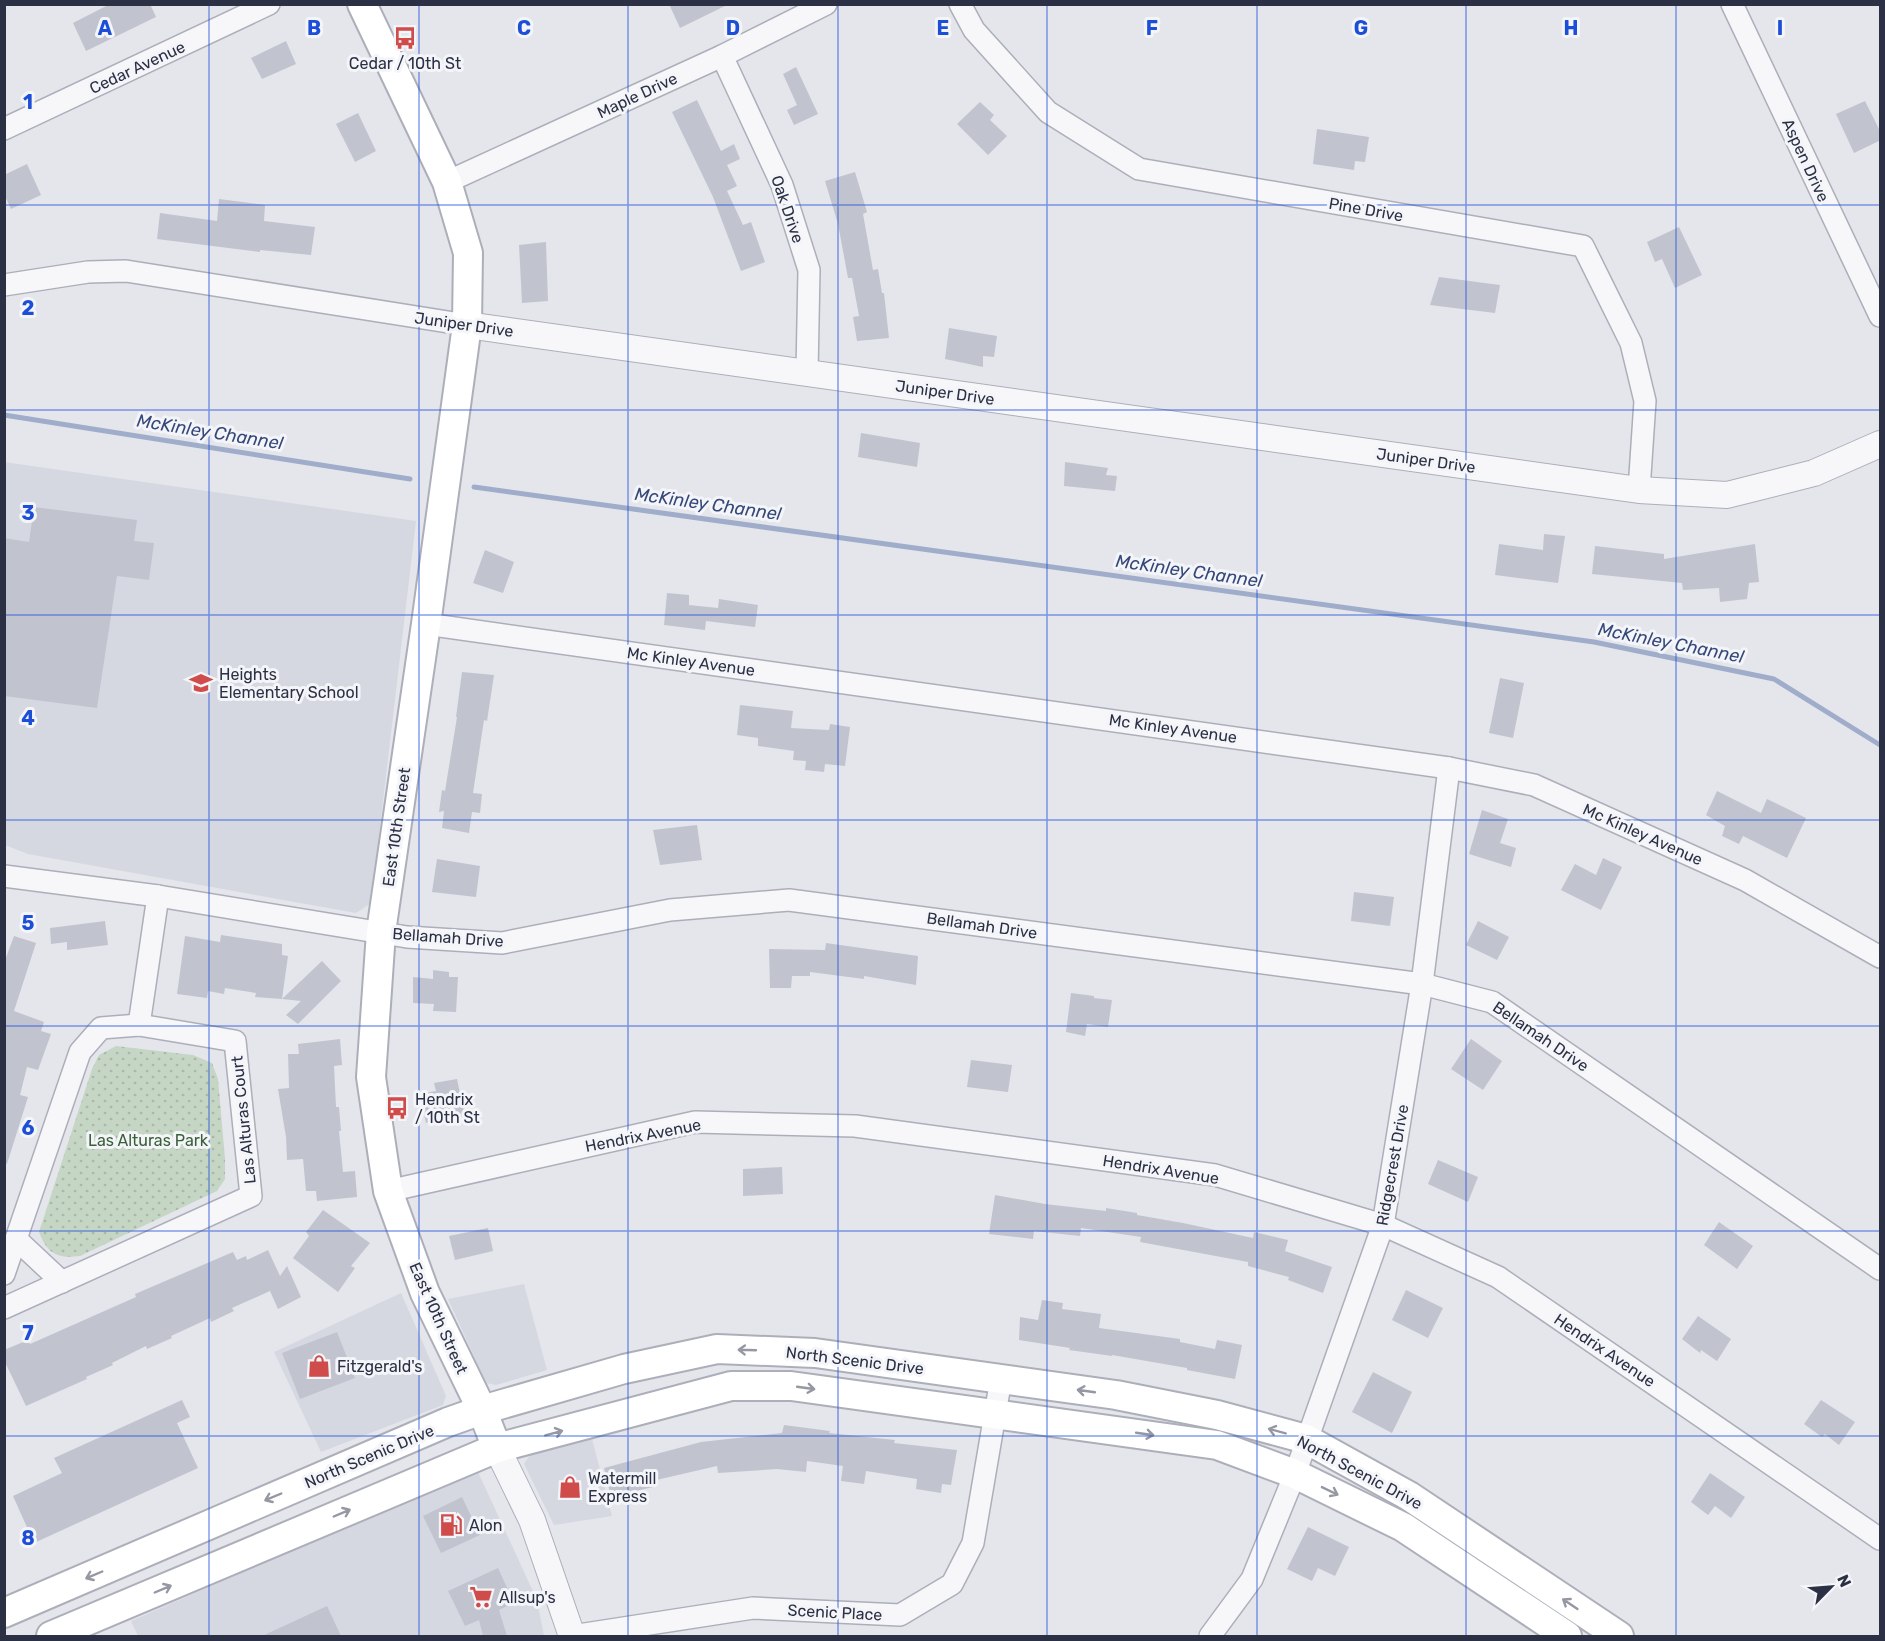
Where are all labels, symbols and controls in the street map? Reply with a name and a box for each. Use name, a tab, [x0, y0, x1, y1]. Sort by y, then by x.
text: A	[98, 16, 113, 40]
text: B	[307, 16, 321, 40]
text: C	[517, 16, 531, 40]
text: D	[726, 16, 740, 40]
text: E	[937, 16, 949, 40]
text: F	[1146, 16, 1158, 40]
text: G	[1354, 16, 1368, 40]
text: H	[1564, 16, 1578, 40]
text: I	[1777, 16, 1783, 40]
bus stop icon: Cedar / 10th St	[392, 25, 418, 51]
street label: Cedar Avenue	[86, 37, 188, 98]
place label: Cedar / 10th St	[349, 54, 461, 73]
street label: Maple Drive	[594, 69, 680, 122]
text: 1	[23, 90, 33, 114]
street label: Aspen Drive	[1778, 116, 1833, 205]
street label: Oak Drive	[767, 173, 808, 245]
street label: Pine Drive	[1327, 194, 1405, 225]
text: 2	[22, 296, 35, 320]
street label: Juniper Drive	[413, 308, 515, 341]
street label: Juniper Drive	[894, 376, 996, 409]
water label: McKinley Channel	[135, 410, 285, 455]
street label: Juniper Drive	[1375, 444, 1477, 477]
water label: McKinley Channel	[633, 483, 783, 525]
text: 3	[21, 501, 35, 525]
water label: McKinley Channel	[1114, 550, 1264, 592]
water label: McKinley Channel	[1596, 618, 1746, 668]
street label: Mc Kinley Avenue	[626, 643, 756, 680]
place label: Heights Elementary School	[219, 665, 359, 702]
school or university icon: Heights Elementary School	[188, 670, 214, 696]
text: 4	[21, 706, 35, 730]
street label: Mc Kinley Avenue	[1108, 710, 1238, 747]
street label: East 10th Street	[379, 766, 414, 888]
street label: Mc Kinley Avenue	[1580, 800, 1706, 869]
street label: Bellamah Drive	[925, 908, 1038, 943]
text: 5	[22, 911, 35, 935]
street label: Bellamah Drive	[392, 924, 504, 951]
street label: Bellamah Drive	[1489, 997, 1592, 1075]
street label: Las Alturas Court	[227, 1055, 260, 1185]
place label: Hendrix / 10th St	[415, 1090, 480, 1127]
bus stop icon: Hendrix / 10th St	[384, 1095, 410, 1121]
street label: Ridgecrest Drive	[1372, 1103, 1413, 1227]
street label: Hendrix Avenue	[584, 1115, 703, 1156]
text: 6	[21, 1116, 35, 1140]
park label: Las Alturas Park	[88, 1131, 209, 1150]
street label: Hendrix Avenue	[1101, 1151, 1221, 1188]
street label: East 10th Street	[405, 1260, 472, 1377]
street label: Hendrix Avenue	[1551, 1310, 1659, 1391]
text: 7	[22, 1321, 34, 1345]
street label: North Scenic Drive	[785, 1343, 925, 1378]
one-way arrow	[737, 1345, 757, 1356]
shop icon: Fitzgerald's	[306, 1353, 332, 1379]
place label: Fitzgerald's	[337, 1357, 423, 1376]
one-way arrow	[795, 1382, 815, 1393]
one-way arrow	[1077, 1385, 1096, 1396]
street label: North Scenic Drive	[302, 1421, 437, 1492]
one-way arrow	[1268, 1425, 1287, 1436]
one-way arrow	[544, 1426, 563, 1438]
one-way arrow	[1134, 1429, 1154, 1440]
street label: North Scenic Drive	[1294, 1431, 1426, 1513]
place label: Watermill Express	[588, 1469, 656, 1506]
shop icon: Watermill Express	[557, 1474, 583, 1500]
one-way arrow	[1320, 1485, 1338, 1497]
one-way arrow	[264, 1492, 283, 1503]
one-way arrow	[333, 1507, 351, 1518]
fuel station icon: Alon	[438, 1512, 464, 1538]
place label: Alon	[469, 1516, 503, 1535]
text: 8	[21, 1526, 35, 1550]
north arrow	[1801, 1557, 1861, 1617]
one-way arrow	[85, 1570, 103, 1581]
text: N	[1833, 1572, 1855, 1590]
one-way arrow	[153, 1583, 172, 1594]
supermarket icon: Allsup's	[468, 1584, 494, 1610]
place label: Allsup's	[499, 1588, 556, 1607]
one-way arrow	[1562, 1597, 1579, 1610]
street label: Scenic Place	[787, 1601, 883, 1624]

